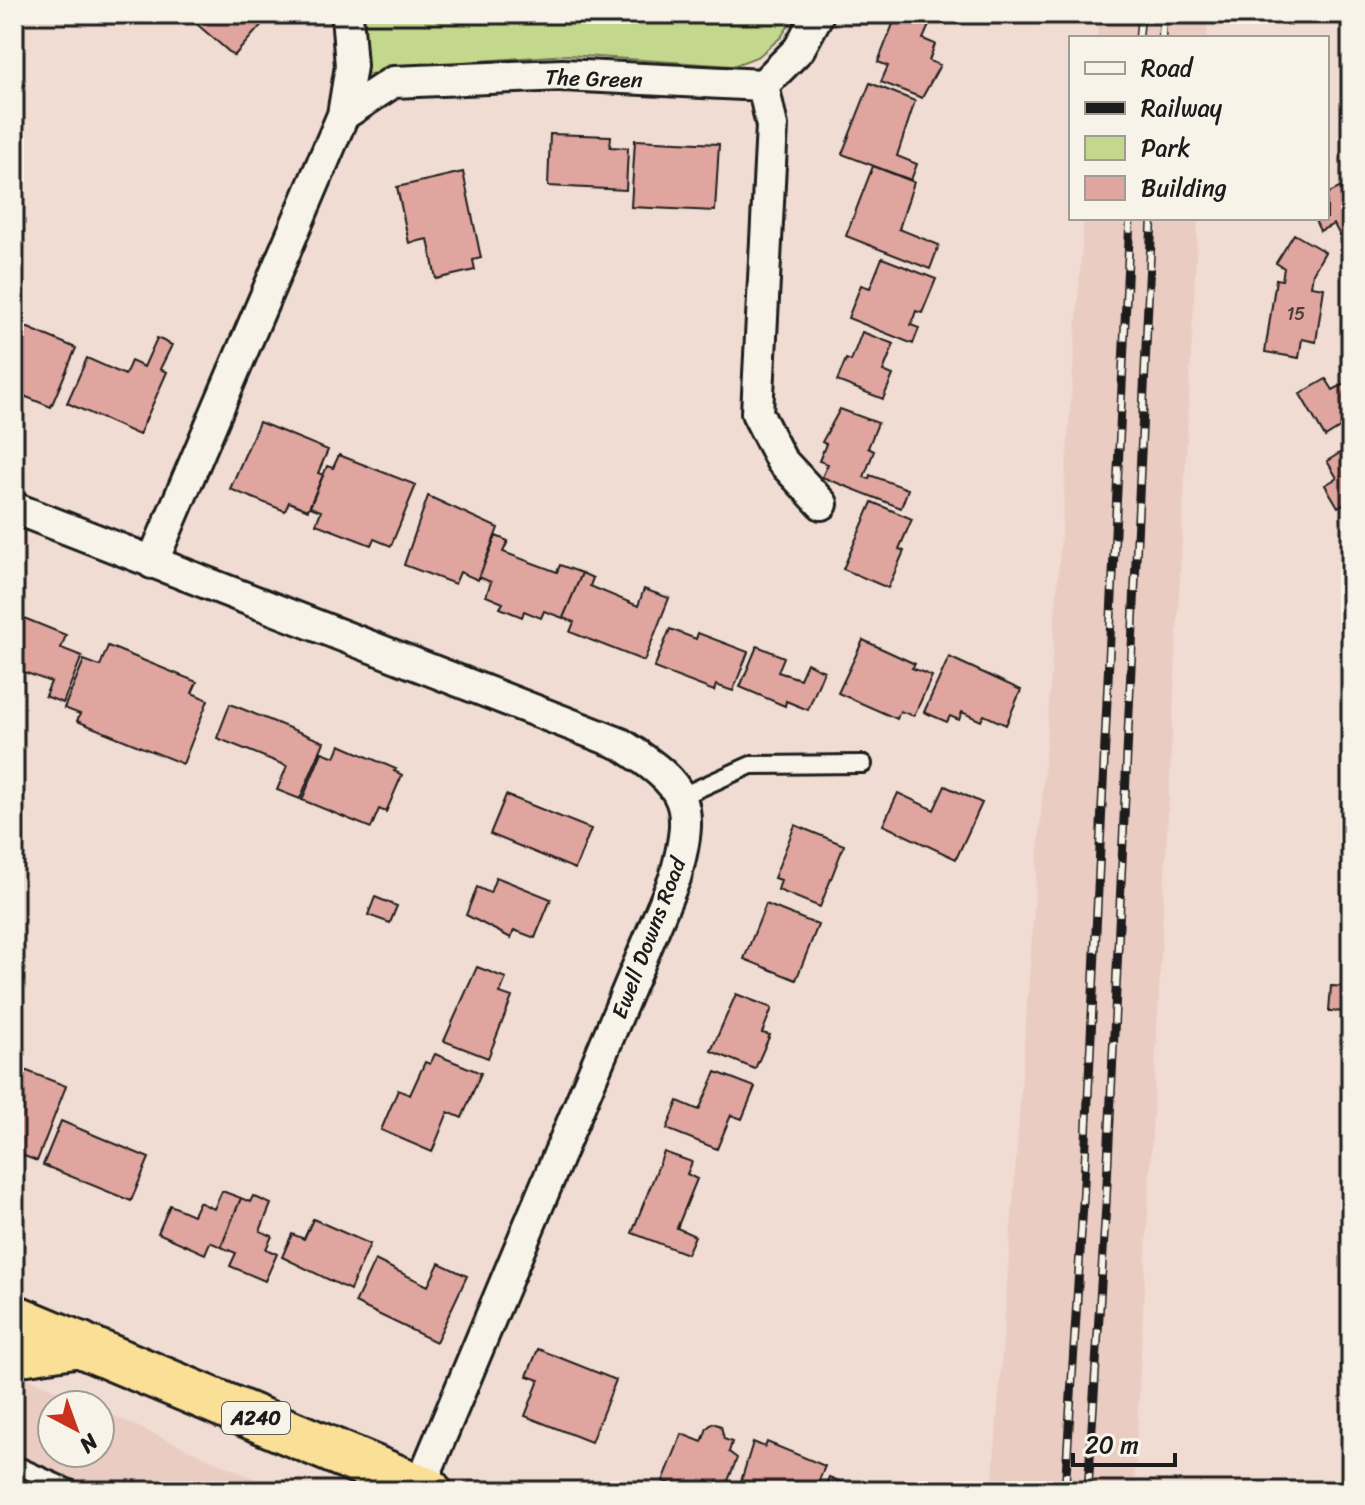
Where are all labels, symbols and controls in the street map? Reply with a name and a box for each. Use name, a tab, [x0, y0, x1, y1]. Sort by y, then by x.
legend	[1069, 36, 1329, 220]
text: Road	[1141, 47, 1195, 89]
street label: The Green	[545, 57, 643, 100]
text: Railway	[1141, 87, 1223, 129]
text: Park	[1141, 127, 1190, 169]
text: Building	[1141, 167, 1227, 209]
house number: 15	[1287, 298, 1305, 330]
street label: Ewell Downs Road	[600, 851, 698, 1025]
north arrow	[36, 1389, 116, 1469]
road number: A240	[222, 1402, 290, 1434]
scale bar	[1073, 1417, 1175, 1467]
text: N	[70, 1423, 108, 1464]
text: 20 m	[1085, 1424, 1139, 1466]

